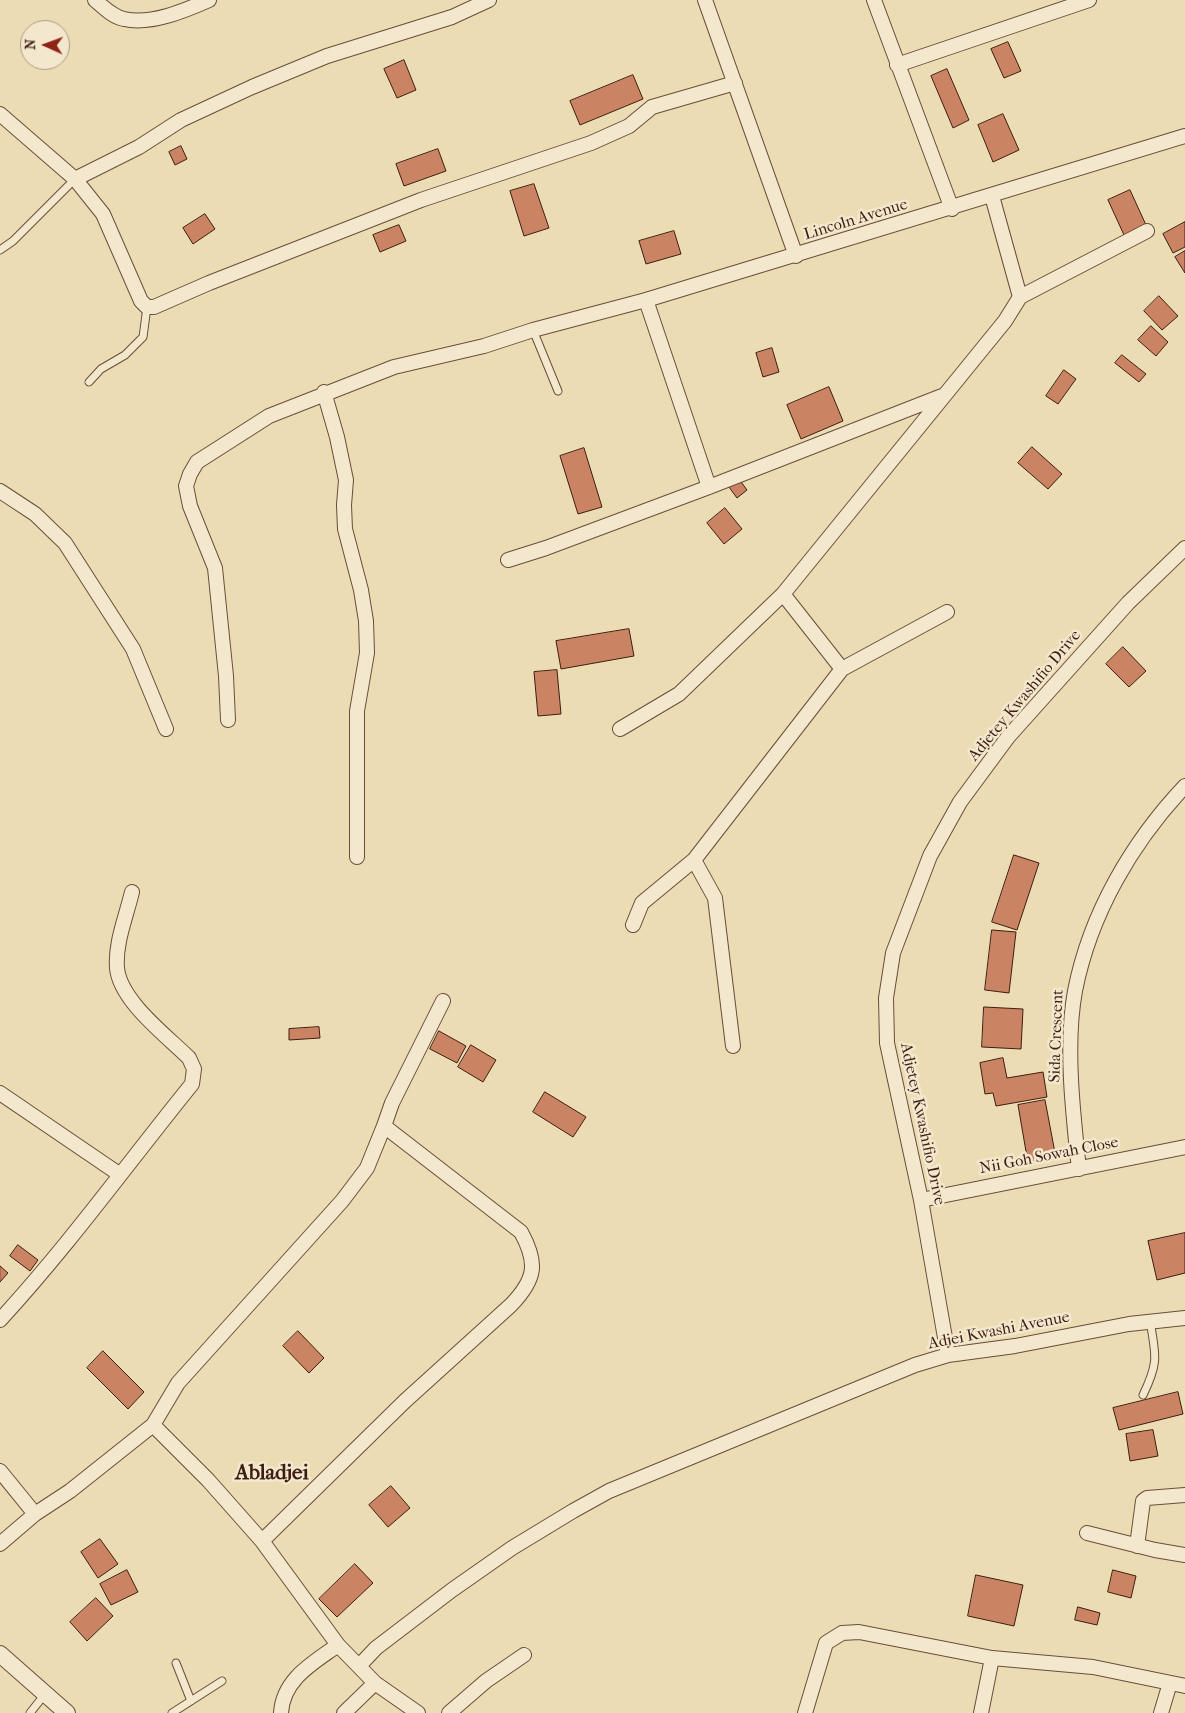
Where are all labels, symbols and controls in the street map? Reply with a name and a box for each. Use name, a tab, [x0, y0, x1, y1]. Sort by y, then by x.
north arrow	[20, 20, 70, 70]
text: N	[22, 39, 39, 50]
street label: Lincoln Avenue	[802, 195, 910, 245]
street label: Adjetey Kwashifio Drive	[965, 627, 1085, 765]
street label: Sida Crescent	[1046, 989, 1068, 1083]
street label: Adjetey Kwashifio Drive	[895, 1041, 949, 1207]
street label: Nii Goh Sowah Close	[978, 1133, 1120, 1179]
street label: Adjei Kwashi Avenue	[927, 1308, 1071, 1354]
district label: Abladjei	[235, 1461, 309, 1487]

